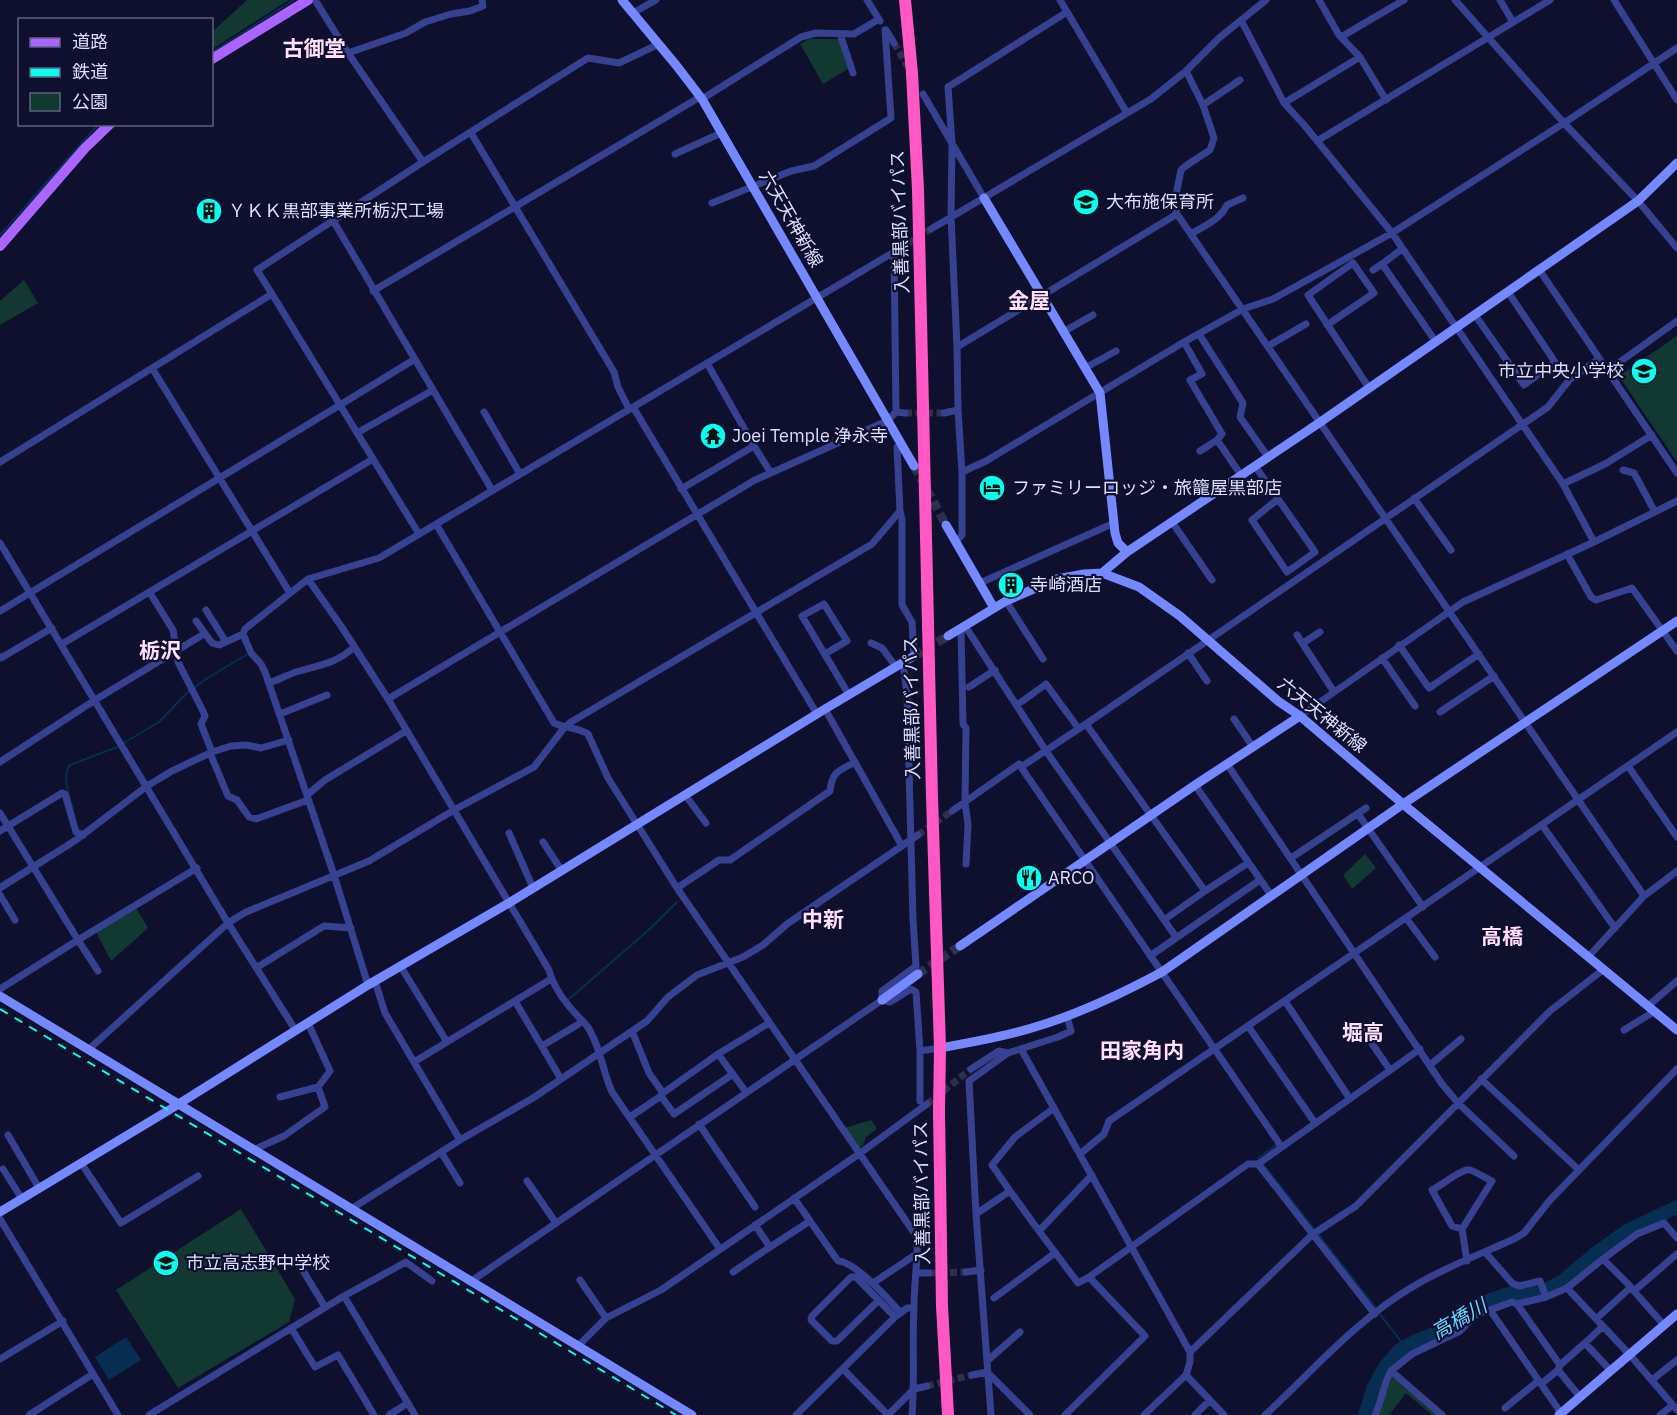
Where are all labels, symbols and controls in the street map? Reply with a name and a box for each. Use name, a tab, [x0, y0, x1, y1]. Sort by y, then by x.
legend	[18, 18, 213, 126]
text: 道路	[72, 30, 108, 53]
district label: 古御堂	[283, 34, 346, 62]
text: 鉄道	[72, 60, 108, 83]
text: 公園	[72, 90, 108, 113]
street label: 入善黒部バイパス	[886, 150, 913, 294]
street label: 六天天神新線	[754, 166, 828, 271]
school or university icon: 大布施保育所	[1071, 187, 1101, 217]
place label: 大布施保育所	[1106, 190, 1214, 213]
building icon: ＹＫＫ黒部事業所栃沢工場	[194, 196, 224, 226]
place label: ＹＫＫ黒部事業所栃沢工場	[228, 199, 444, 222]
district label: 金屋	[1008, 286, 1050, 314]
school or university icon: 市立中央小学校	[1629, 356, 1659, 386]
place label: 市立中央小学校	[1498, 359, 1624, 382]
temple icon: Joei Temple 浄永寺	[698, 421, 728, 451]
place label: Joei Temple 浄永寺	[732, 424, 888, 447]
hotel icon: ファミリーロッジ・旅籠屋黒部店	[977, 473, 1007, 503]
place label: ファミリーロッジ・旅籠屋黒部店	[1012, 476, 1282, 499]
building icon: 寺崎酒店	[996, 570, 1026, 600]
place label: 寺崎酒店	[1030, 573, 1102, 596]
district label: 栃沢	[139, 636, 181, 664]
street label: 入善黒部バイパス	[899, 636, 924, 780]
street label: 六天天神新線	[1273, 672, 1372, 758]
restaurant icon: ARCO	[1014, 863, 1044, 893]
place label: ARCO	[1048, 866, 1095, 889]
district label: 中新	[802, 905, 844, 933]
district label: 高橋	[1481, 922, 1523, 950]
district label: 堀高	[1342, 1018, 1384, 1046]
district label: 田家角内	[1100, 1036, 1184, 1064]
street label: 入善黒部バイパス	[909, 1121, 934, 1265]
school or university icon: 市立高志野中学校	[151, 1248, 181, 1278]
place label: 市立高志野中学校	[186, 1251, 330, 1274]
water label: 高橋川	[1426, 1291, 1493, 1345]

